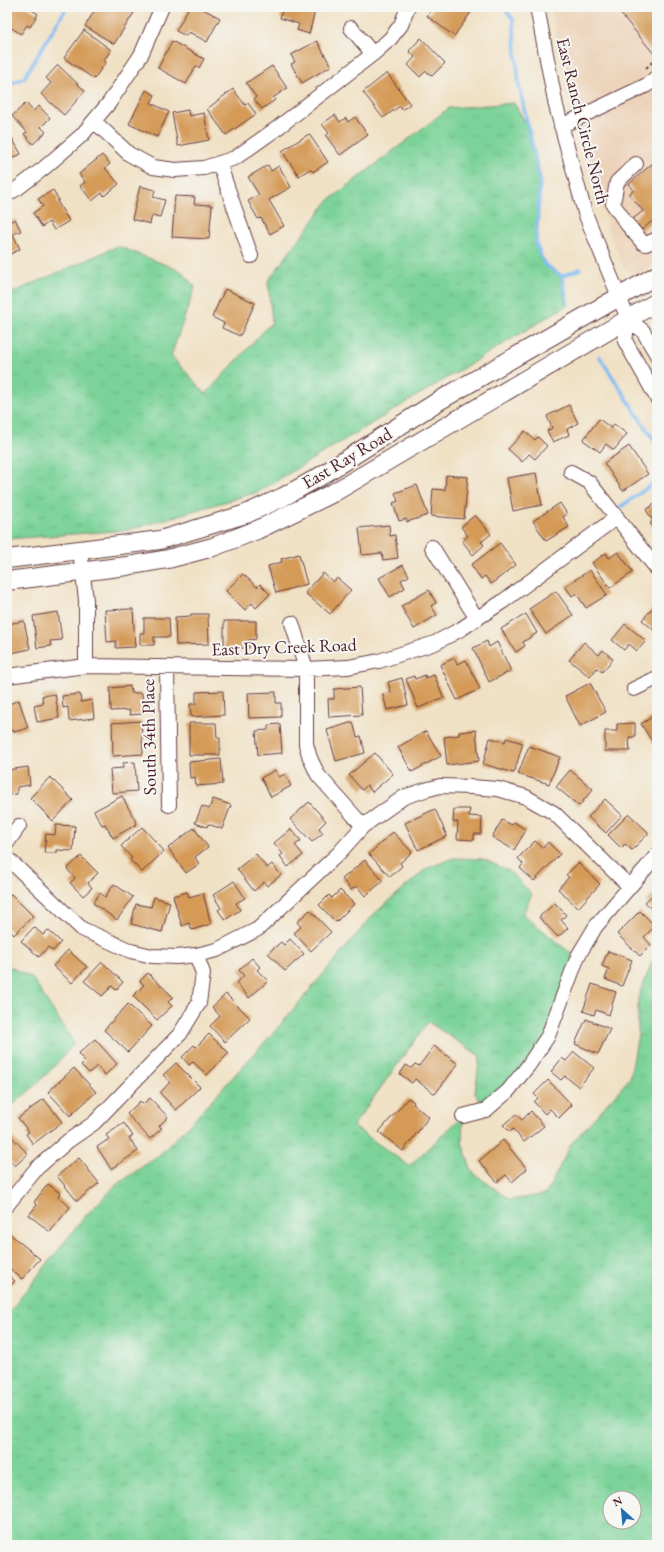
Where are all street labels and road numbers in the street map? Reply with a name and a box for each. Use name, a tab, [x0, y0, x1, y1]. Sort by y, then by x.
street label: East Ranch Circle North	[552, 35, 615, 207]
street label: East Ray Road	[298, 421, 397, 493]
street label: East Dry Creek Road	[211, 632, 358, 661]
street label: South 34th Place	[136, 679, 161, 795]

